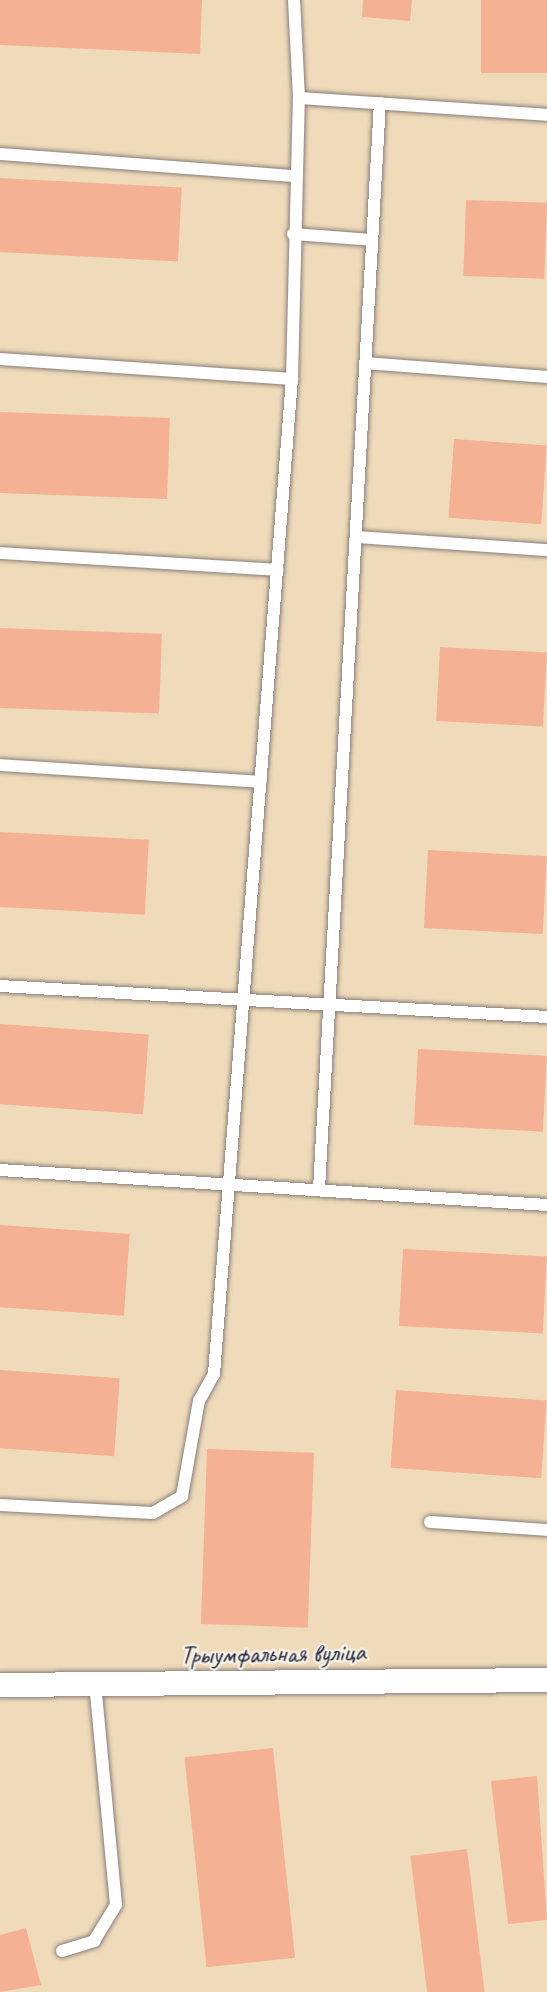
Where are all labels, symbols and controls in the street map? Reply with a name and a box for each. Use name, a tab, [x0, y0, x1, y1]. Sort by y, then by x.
street label: Трыумфальная вуліца	[181, 1637, 365, 1671]

